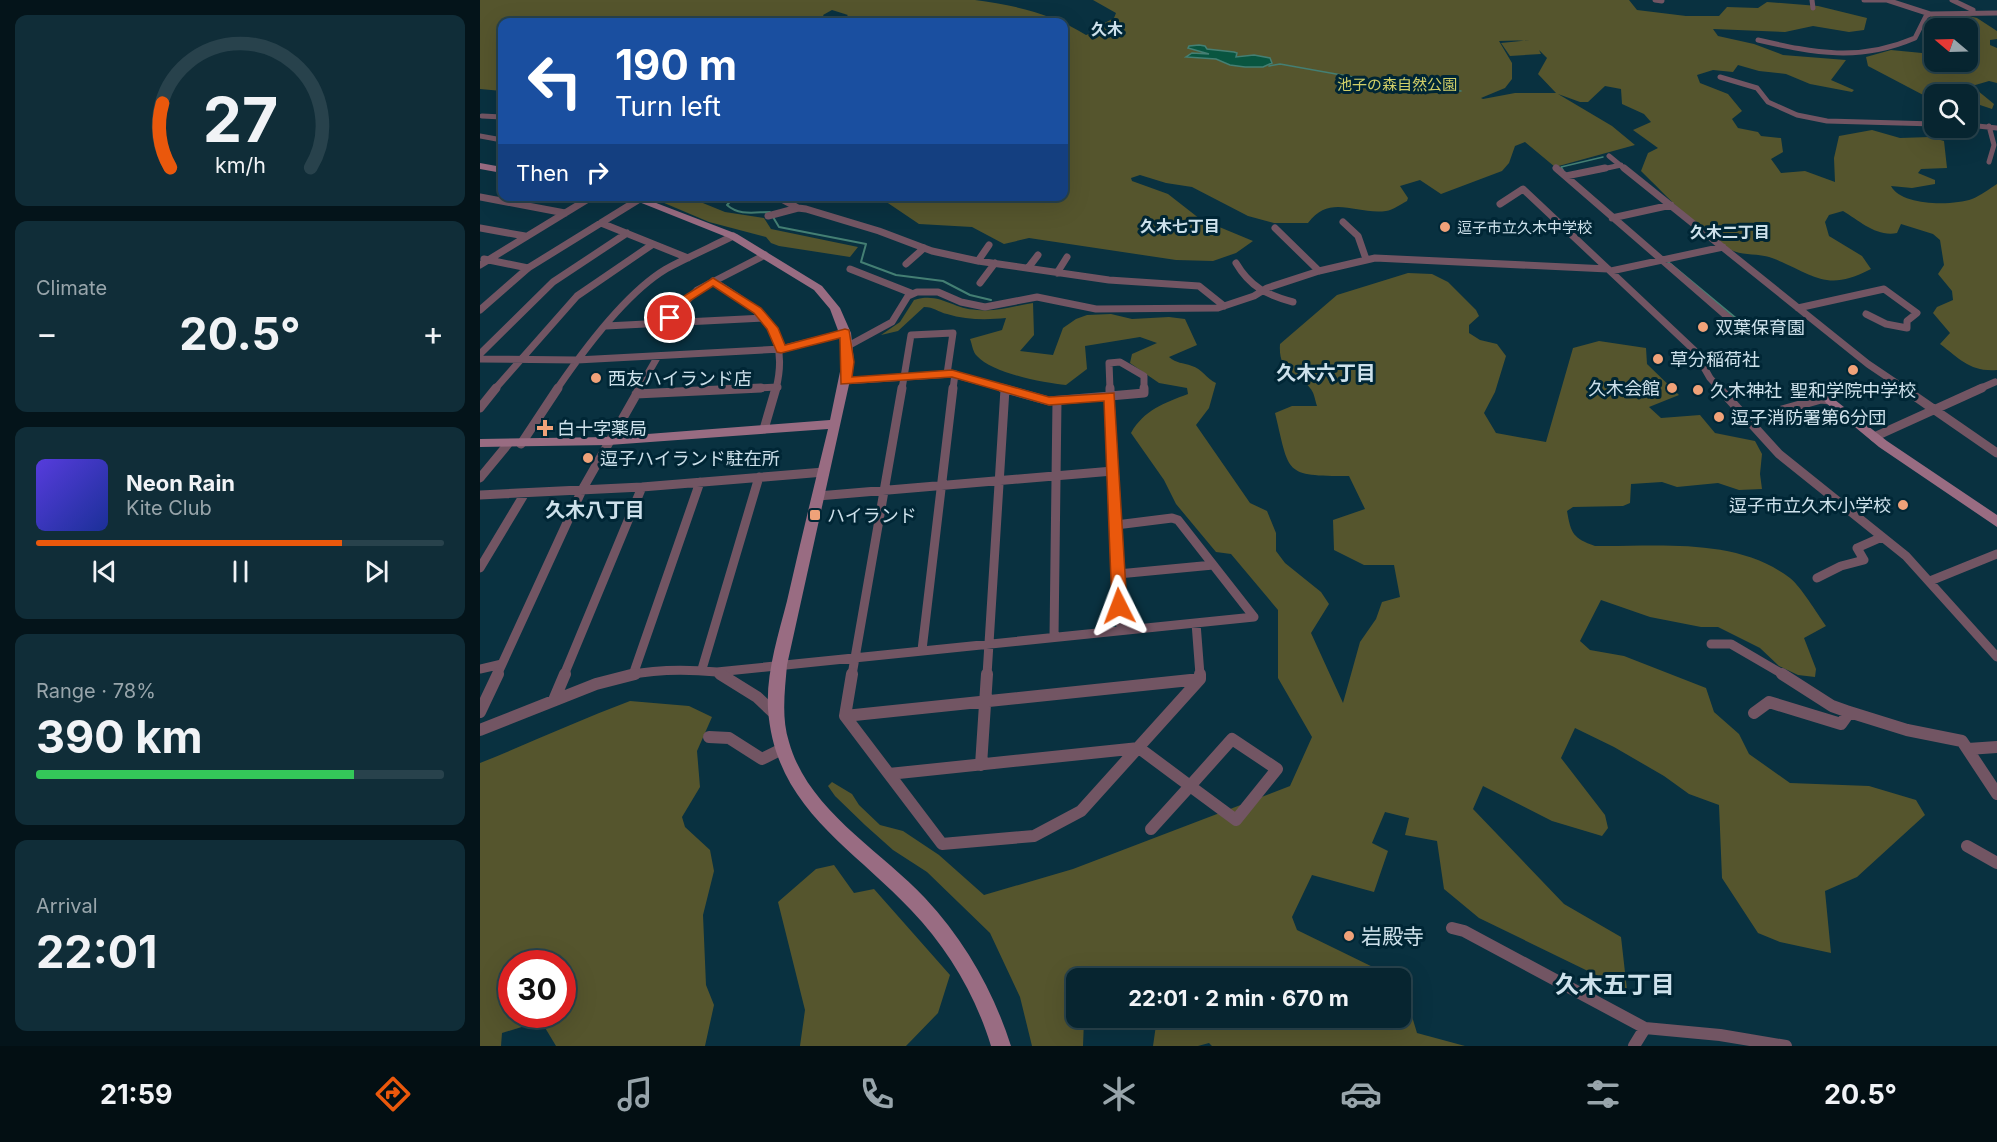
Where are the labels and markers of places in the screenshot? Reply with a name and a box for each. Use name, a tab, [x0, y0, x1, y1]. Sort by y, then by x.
place label: 逗子市立久木中学校	[1457, 218, 1592, 237]
marker: 逗子市立久木中学校	[1438, 220, 1452, 234]
pin	[644, 292, 695, 343]
place label: 双葉保育園	[1715, 317, 1805, 338]
marker: 双葉保育園	[1696, 320, 1710, 334]
place label: 草分稲荷社	[1670, 349, 1760, 370]
marker: 草分稲荷社	[1651, 352, 1665, 366]
marker: 聖和学院中学校	[1846, 363, 1860, 377]
place label: 西友ハイランド店	[608, 368, 752, 389]
marker: 西友ハイランド店	[589, 371, 603, 385]
place label: 久木会館	[1588, 378, 1660, 399]
place label: 久木神社	[1710, 380, 1782, 401]
place label: 聖和学院中学校	[1790, 380, 1916, 401]
marker: 久木会館	[1665, 381, 1679, 395]
marker: 久木神社	[1691, 383, 1705, 397]
place label: 逗子消防署第6分団	[1731, 407, 1886, 428]
marker: 逗子消防署第6分団	[1712, 410, 1726, 424]
place label: 白十字薬局	[557, 418, 647, 439]
marker: 白十字薬局	[538, 421, 552, 435]
place label: 逗子ハイランド駐在所	[600, 448, 780, 469]
marker: 逗子ハイランド駐在所	[581, 451, 595, 465]
place label: 逗子市立久木小学校	[1729, 495, 1891, 516]
marker: 逗子市立久木小学校	[1896, 498, 1910, 512]
place label: ハイランド	[827, 505, 917, 526]
marker: ハイランド	[808, 508, 822, 522]
place label: 岩殿寺	[1361, 924, 1424, 949]
marker: 岩殿寺	[1342, 929, 1356, 943]

